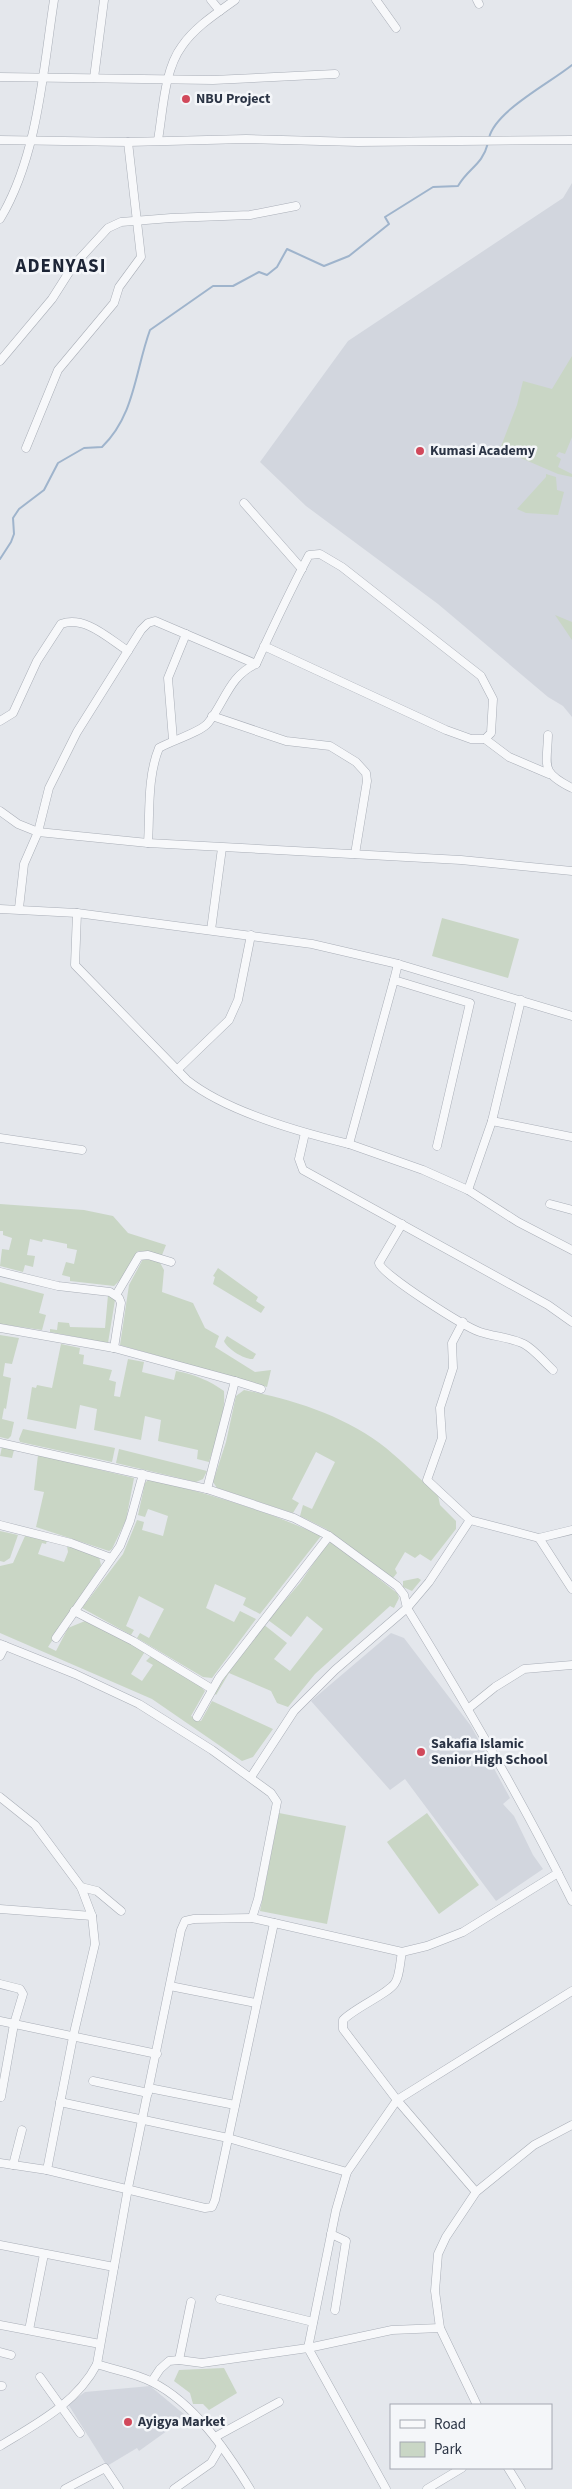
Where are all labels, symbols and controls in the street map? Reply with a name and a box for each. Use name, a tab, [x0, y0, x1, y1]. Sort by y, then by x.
place label: NBU Project	[196, 89, 271, 109]
marker: NBU Project	[180, 93, 192, 105]
district label: ADENYASI	[15, 253, 106, 280]
place label: Kumasi Academy	[430, 441, 536, 461]
marker: Kumasi Academy	[414, 445, 426, 457]
place label: Sakafia Islamic Senior High School	[431, 1734, 548, 1770]
marker: Sakafia Islamic Senior High School	[415, 1746, 427, 1758]
legend	[390, 2404, 552, 2469]
place label: Ayigya Market	[137, 2412, 226, 2432]
text: Road	[434, 2414, 466, 2435]
marker: Ayigya Market	[122, 2416, 134, 2428]
text: Park	[434, 2439, 463, 2460]

